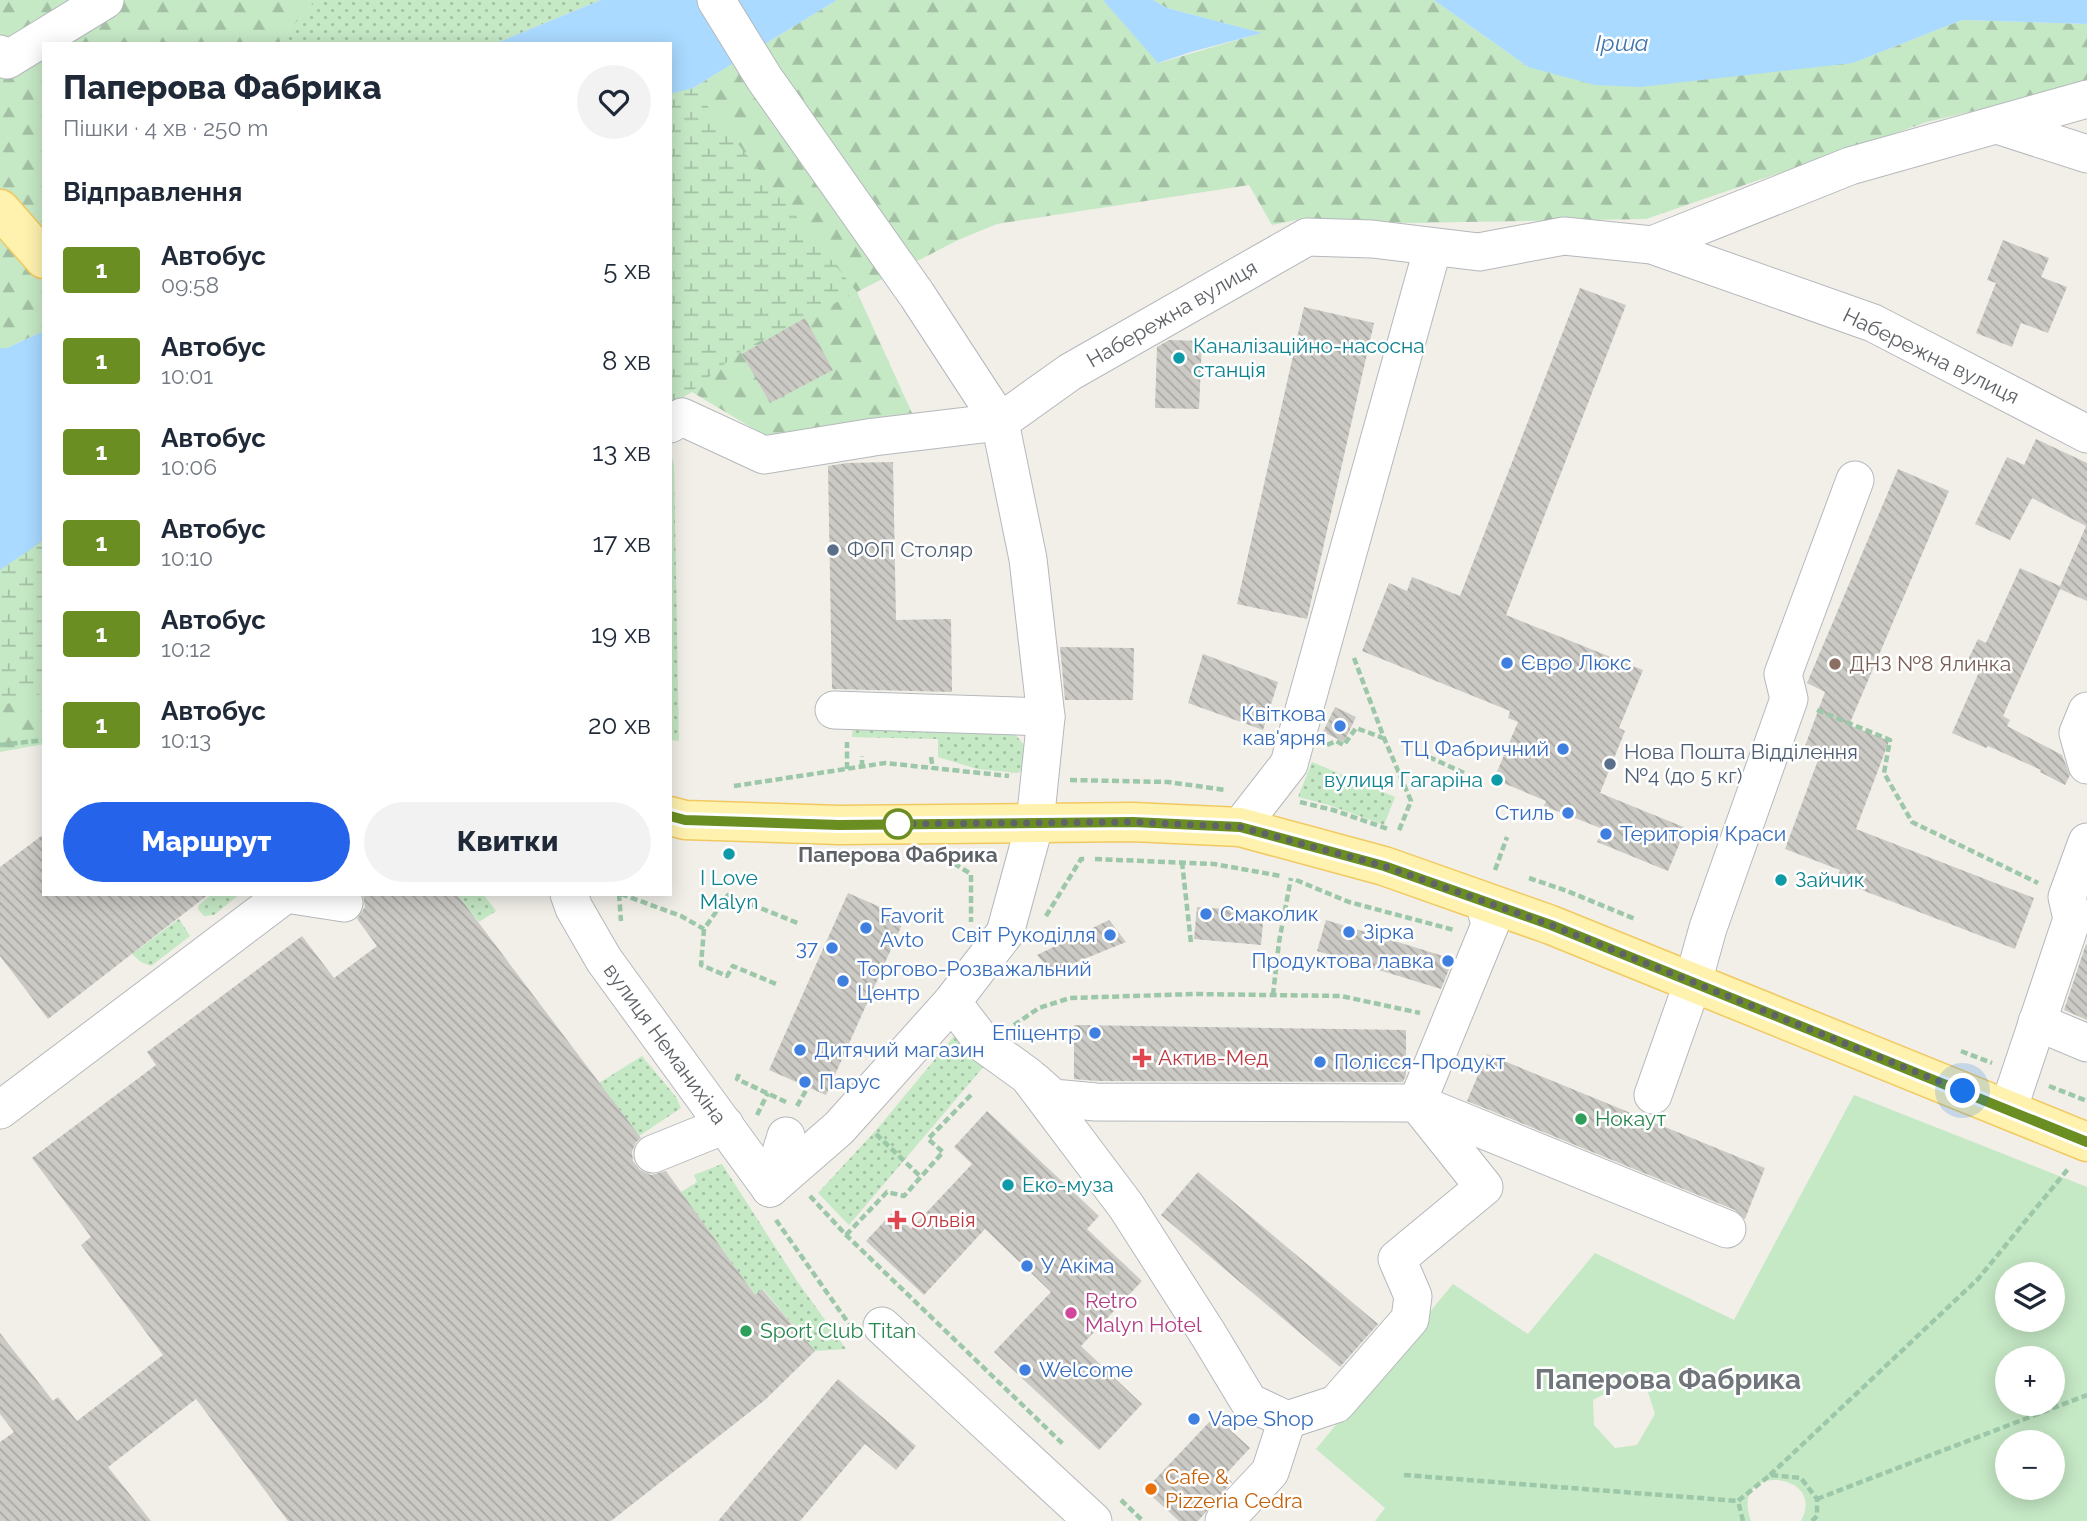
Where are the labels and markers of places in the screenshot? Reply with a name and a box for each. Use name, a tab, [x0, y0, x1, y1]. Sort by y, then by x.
place label: Каналізаційно-насосна станція	[1193, 333, 1425, 382]
marker: Каналізаційно-насосна станція	[1171, 350, 1187, 366]
place label: ФОП Столяр	[847, 537, 973, 562]
marker: ФОП Столяр	[825, 542, 841, 558]
place label: Євро Люкс	[1521, 650, 1631, 675]
place label: ДНЗ №8 Ялинка	[1849, 651, 2011, 676]
marker: Євро Люкс	[1499, 655, 1515, 671]
marker: ДНЗ №8 Ялинка	[1827, 656, 1843, 672]
place label: Квіткова кав'ярня	[1241, 701, 1326, 750]
marker: Квіткова кав'ярня	[1332, 718, 1348, 734]
place label: ТЦ Фабричний	[1401, 736, 1549, 761]
place label: Нова Пошта Відділення №4 (до 5 кг)	[1624, 739, 1858, 788]
marker: ТЦ Фабричний	[1555, 741, 1571, 757]
marker: Нова Пошта Відділення №4 (до 5 кг)	[1602, 756, 1618, 772]
place label: вулиця Гагаріна	[1324, 767, 1483, 792]
marker: вулиця Гагаріна	[1489, 772, 1505, 788]
place label: Стиль	[1495, 800, 1554, 825]
marker: Стиль	[1560, 805, 1576, 821]
marker: Паперова Фабрика	[883, 809, 913, 839]
place label: Територія Краси	[1620, 821, 1786, 846]
marker: Територія Краси	[1598, 826, 1614, 842]
place label: Паперова Фабрика	[798, 842, 998, 867]
marker: I Love Malyn	[721, 846, 737, 862]
place label: I Love Malyn	[700, 865, 758, 914]
place label: Зайчик	[1795, 867, 1865, 892]
marker: Зайчик	[1773, 872, 1789, 888]
place label: Смаколик	[1220, 901, 1319, 926]
place label: Favorit Avto	[880, 903, 944, 952]
marker: Смаколик	[1198, 906, 1214, 922]
place label: Зірка	[1363, 919, 1414, 944]
marker: Favorit Avto	[858, 920, 874, 936]
place label: Світ Рукоділля	[952, 922, 1096, 947]
marker: Зірка	[1341, 924, 1357, 940]
marker: Світ Рукоділля	[1102, 927, 1118, 943]
place label: 37	[796, 935, 819, 960]
marker: 37	[824, 940, 840, 956]
place label: Продуктова лавка	[1252, 948, 1434, 973]
marker: Продуктова лавка	[1440, 953, 1456, 969]
place label: Торгово-Розважальний Центр	[857, 956, 1092, 1005]
marker: Торгово-Розважальний Центр	[835, 973, 851, 989]
place label: Епіцентр	[992, 1020, 1081, 1045]
marker: Епіцентр	[1087, 1025, 1103, 1041]
place label: Дитячий магазин	[814, 1037, 985, 1062]
marker: Дитячий магазин	[792, 1042, 808, 1058]
place label: Актив-Мед	[1158, 1045, 1268, 1070]
marker: Актив-Мед	[1132, 1048, 1152, 1068]
place label: Полісся-Продукт	[1334, 1049, 1506, 1074]
marker: Полісся-Продукт	[1312, 1054, 1328, 1070]
place label: Парус	[819, 1069, 881, 1094]
marker: Парус	[797, 1074, 813, 1090]
place label: Нокаут	[1595, 1106, 1666, 1131]
marker: Нокаут	[1573, 1111, 1589, 1127]
place label: Еко-муза	[1022, 1172, 1114, 1197]
marker: Еко-муза	[1000, 1177, 1016, 1193]
place label: Ольвія	[911, 1207, 976, 1232]
marker: Ольвія	[889, 1212, 905, 1228]
place label: У Акіма	[1041, 1253, 1115, 1278]
marker: У Акіма	[1019, 1258, 1035, 1274]
place label: Retro Malyn Hotel	[1085, 1288, 1202, 1337]
marker: Retro Malyn Hotel	[1063, 1305, 1079, 1321]
place label: Sport Club Titan	[760, 1318, 916, 1343]
marker: Sport Club Titan	[738, 1323, 754, 1339]
place label: Welcome	[1039, 1357, 1133, 1382]
marker: Welcome	[1017, 1362, 1033, 1378]
place label: Vape Shop	[1208, 1406, 1314, 1431]
marker: Vape Shop	[1186, 1411, 1202, 1427]
place label: Cafe & Pizzeria Cedra	[1165, 1464, 1303, 1513]
marker: Cafe & Pizzeria Cedra	[1143, 1481, 1159, 1497]

